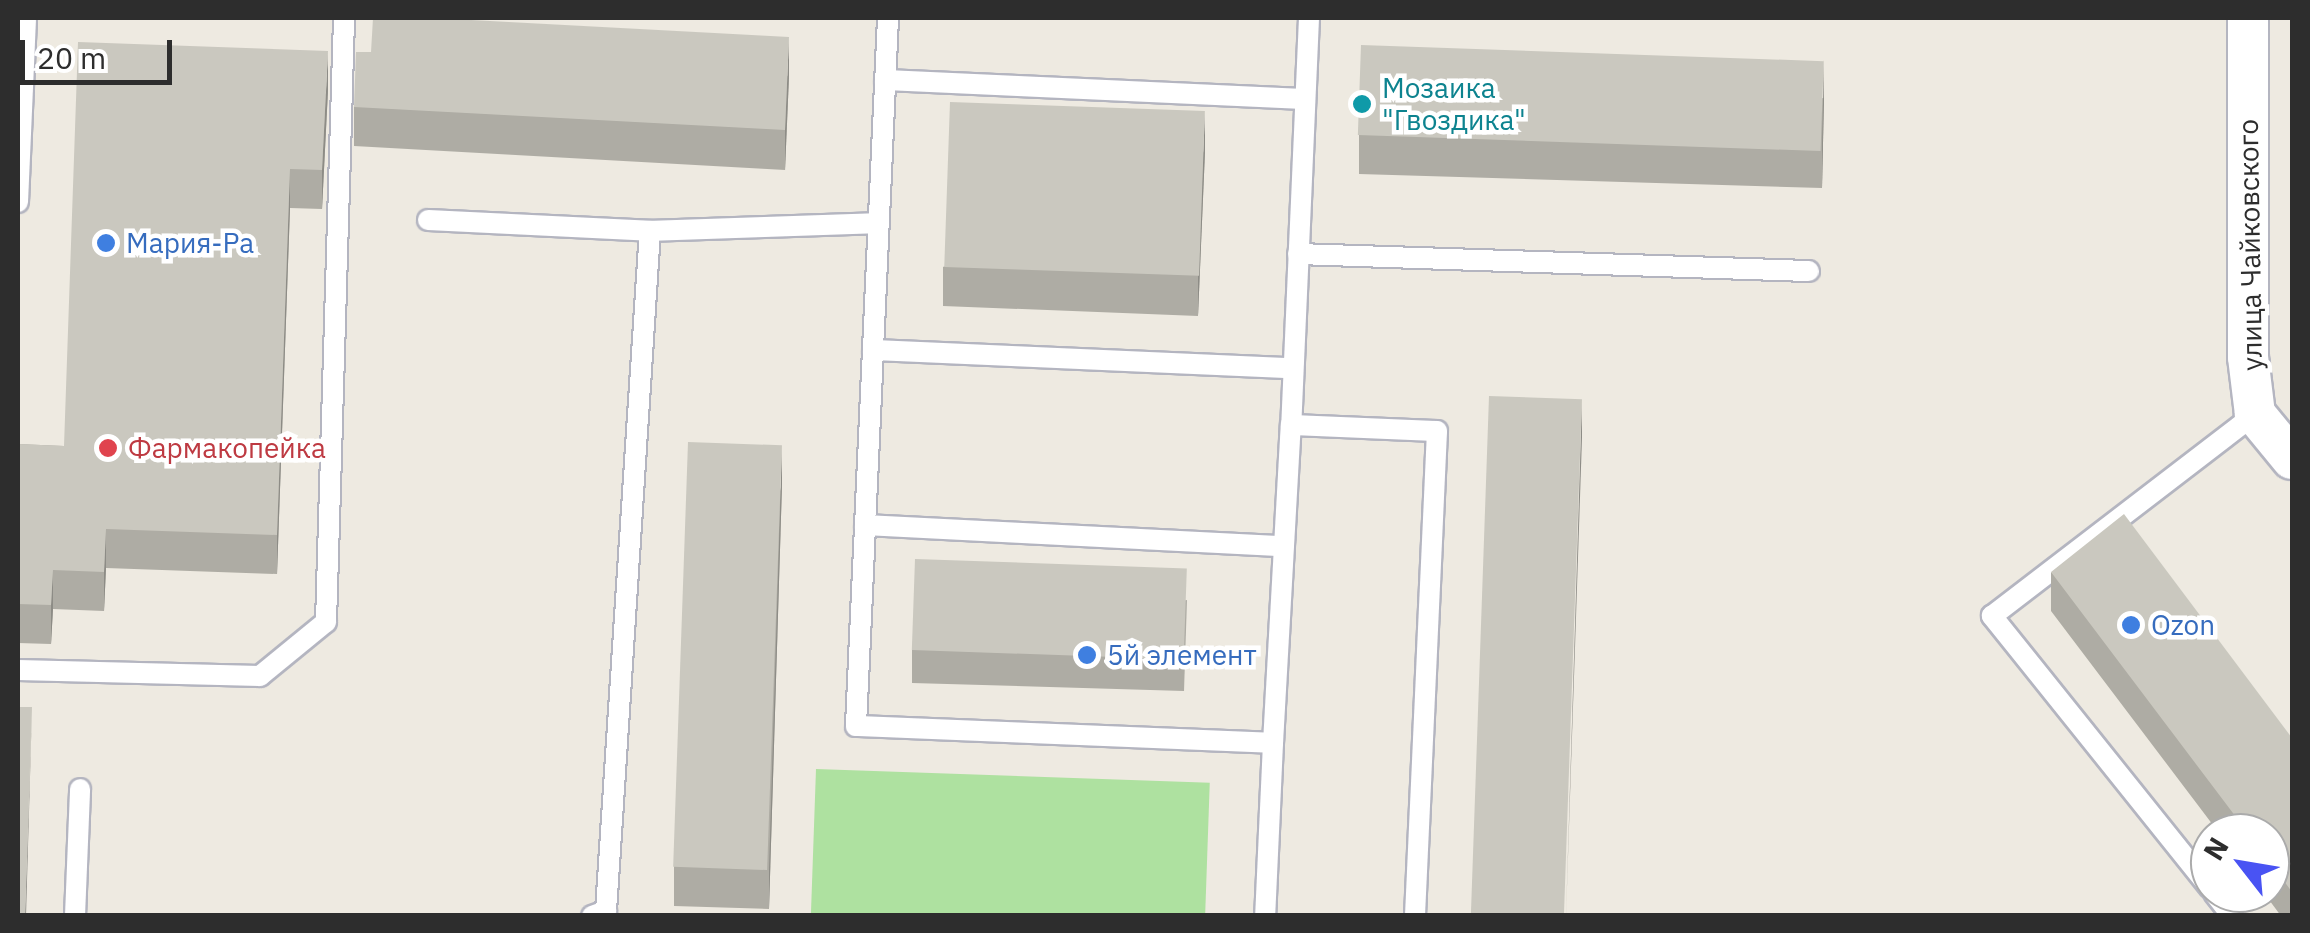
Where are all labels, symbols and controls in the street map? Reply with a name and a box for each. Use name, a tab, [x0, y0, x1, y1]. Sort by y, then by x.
scale bar	[25, 20, 178, 82]
text: 20 m	[37, 38, 106, 77]
place label: Мозаика "Гвоздика"	[1382, 71, 1526, 137]
marker: Мозаика "Гвоздика"	[1351, 93, 1373, 115]
street label: улица Чайковского	[2231, 119, 2269, 371]
place label: Мария-Ра	[126, 226, 254, 260]
marker: Мария-Ра	[95, 232, 117, 254]
place label: Фармакопейка	[128, 431, 326, 465]
marker: Фармакопейка	[97, 437, 119, 459]
place label: Ozon	[2151, 608, 2215, 642]
marker: Ozon	[2120, 614, 2142, 636]
place label: 5й элемент	[1107, 638, 1257, 672]
marker: 5й элемент	[1076, 644, 1098, 666]
north arrow	[2190, 813, 2290, 913]
text: N	[2194, 830, 2237, 867]

